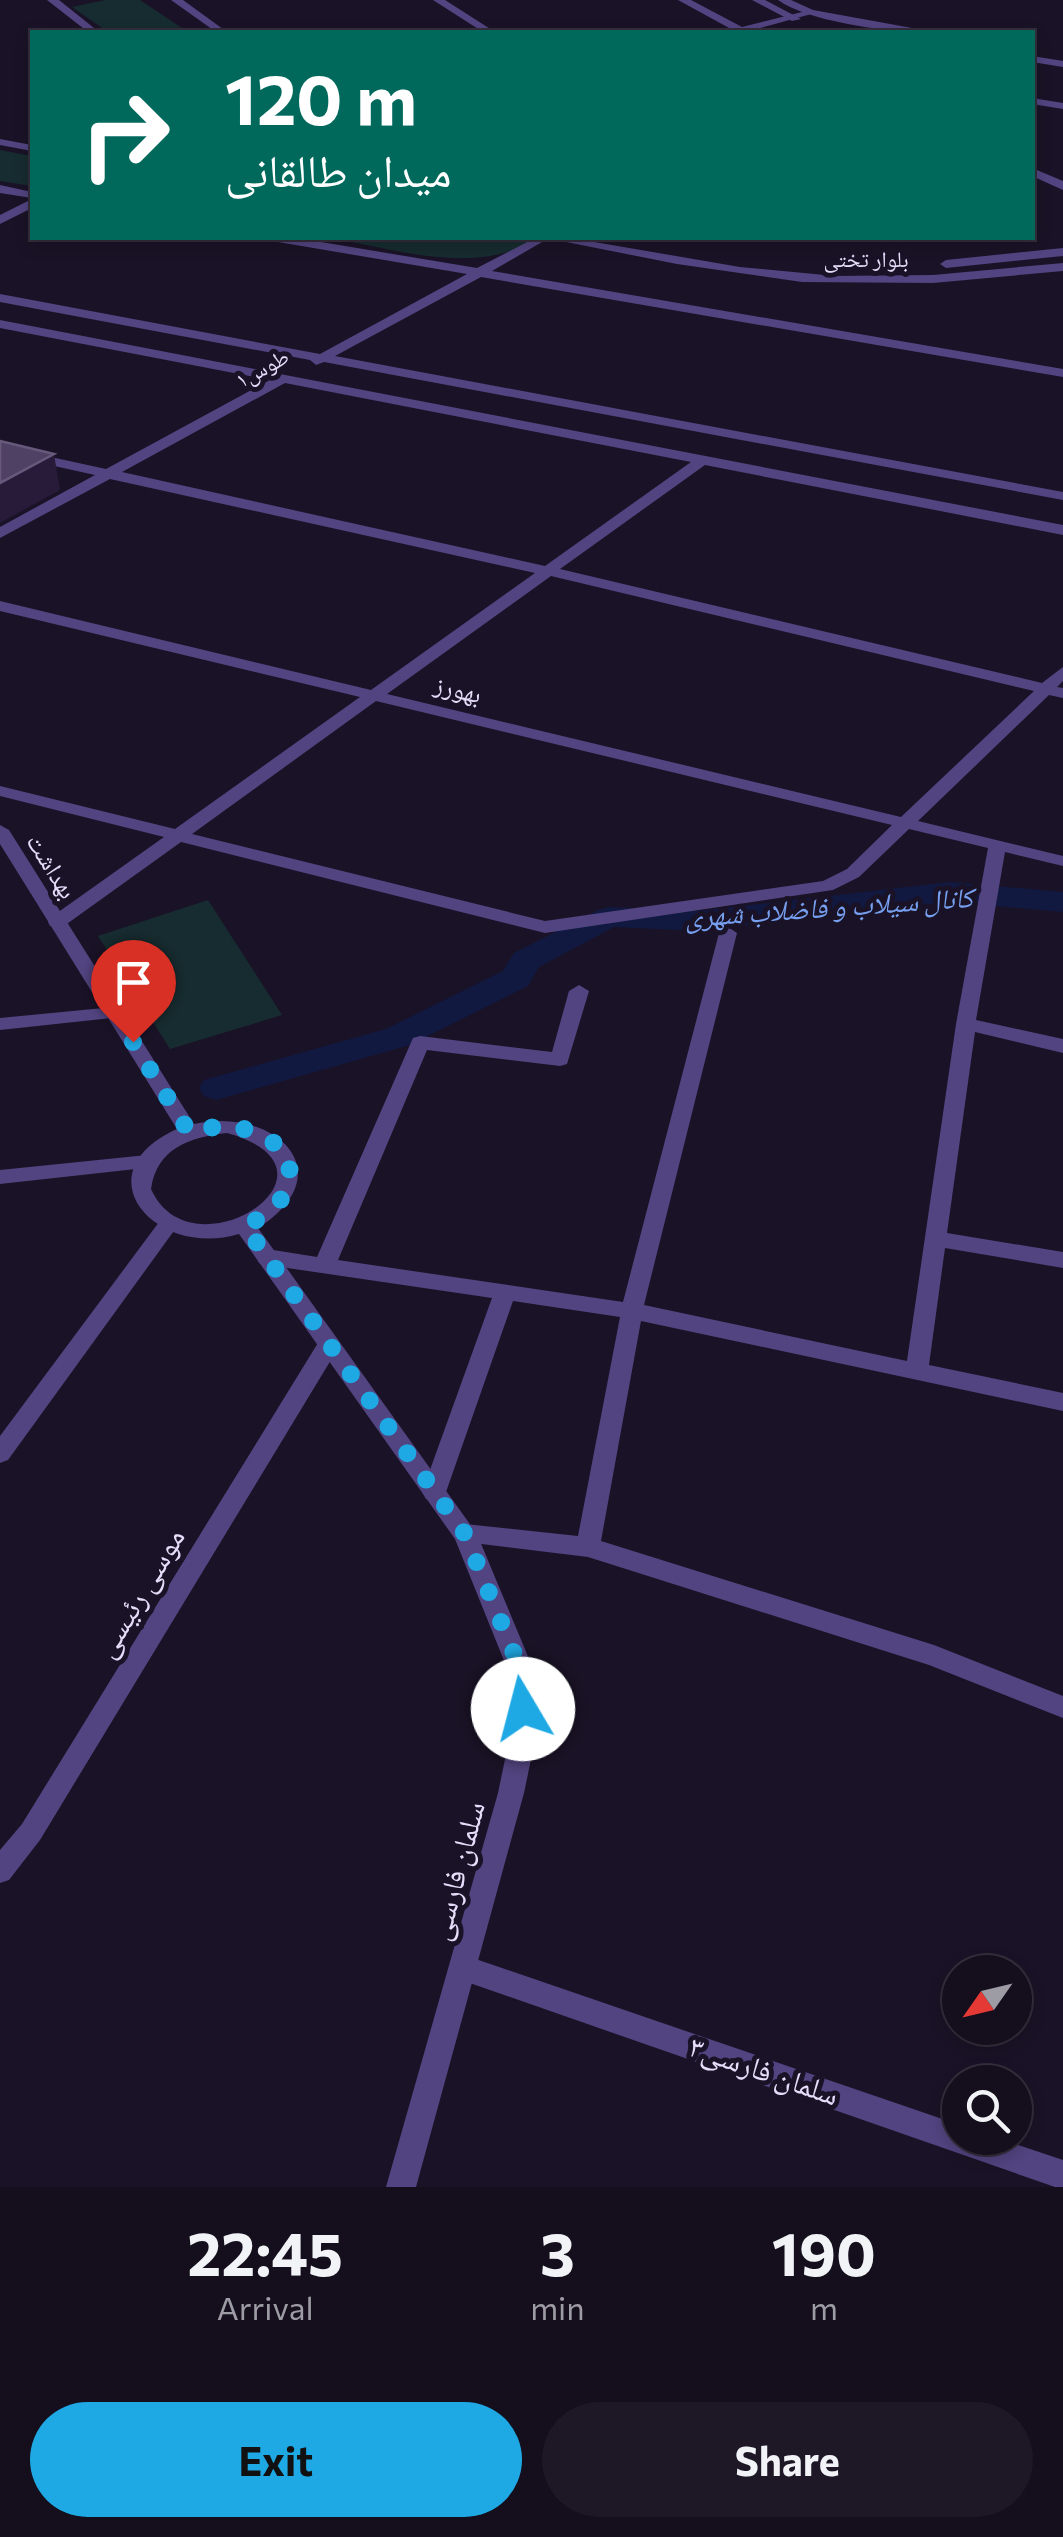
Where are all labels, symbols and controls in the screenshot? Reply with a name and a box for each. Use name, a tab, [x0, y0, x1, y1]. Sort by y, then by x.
text: 120 m	[225, 54, 417, 139]
icon: right	[60, 70, 190, 200]
text: میدان طالقانی	[225, 141, 451, 196]
street label: بلوار تختی	[824, 245, 908, 273]
street label: طوس۱	[230, 342, 294, 394]
street label: بهورز	[430, 667, 485, 709]
street label: بهداشت	[21, 827, 84, 904]
water label: کانال سیلاب و فاضلاب شهری	[684, 879, 979, 935]
pin	[91, 940, 176, 1043]
icon: arrive	[106, 955, 161, 1010]
street label: موسی رئیسی	[85, 1520, 193, 1664]
position arrow	[471, 1657, 575, 1761]
street label: سلمان فارسی	[418, 1797, 493, 1944]
north arrow	[942, 1955, 1032, 2045]
map controls	[942, 1955, 1032, 2155]
street label: سلمان فارسی۳	[684, 2026, 845, 2113]
button: search	[942, 2065, 1032, 2155]
text: 22:45	[187, 2215, 343, 2288]
text: 3	[540, 2215, 575, 2288]
text: 190	[772, 2215, 876, 2288]
text: Arrival	[217, 2287, 314, 2327]
text: min	[530, 2287, 585, 2327]
text: m	[810, 2287, 838, 2327]
button: Exit	[30, 2402, 522, 2517]
button: Share	[542, 2402, 1033, 2517]

